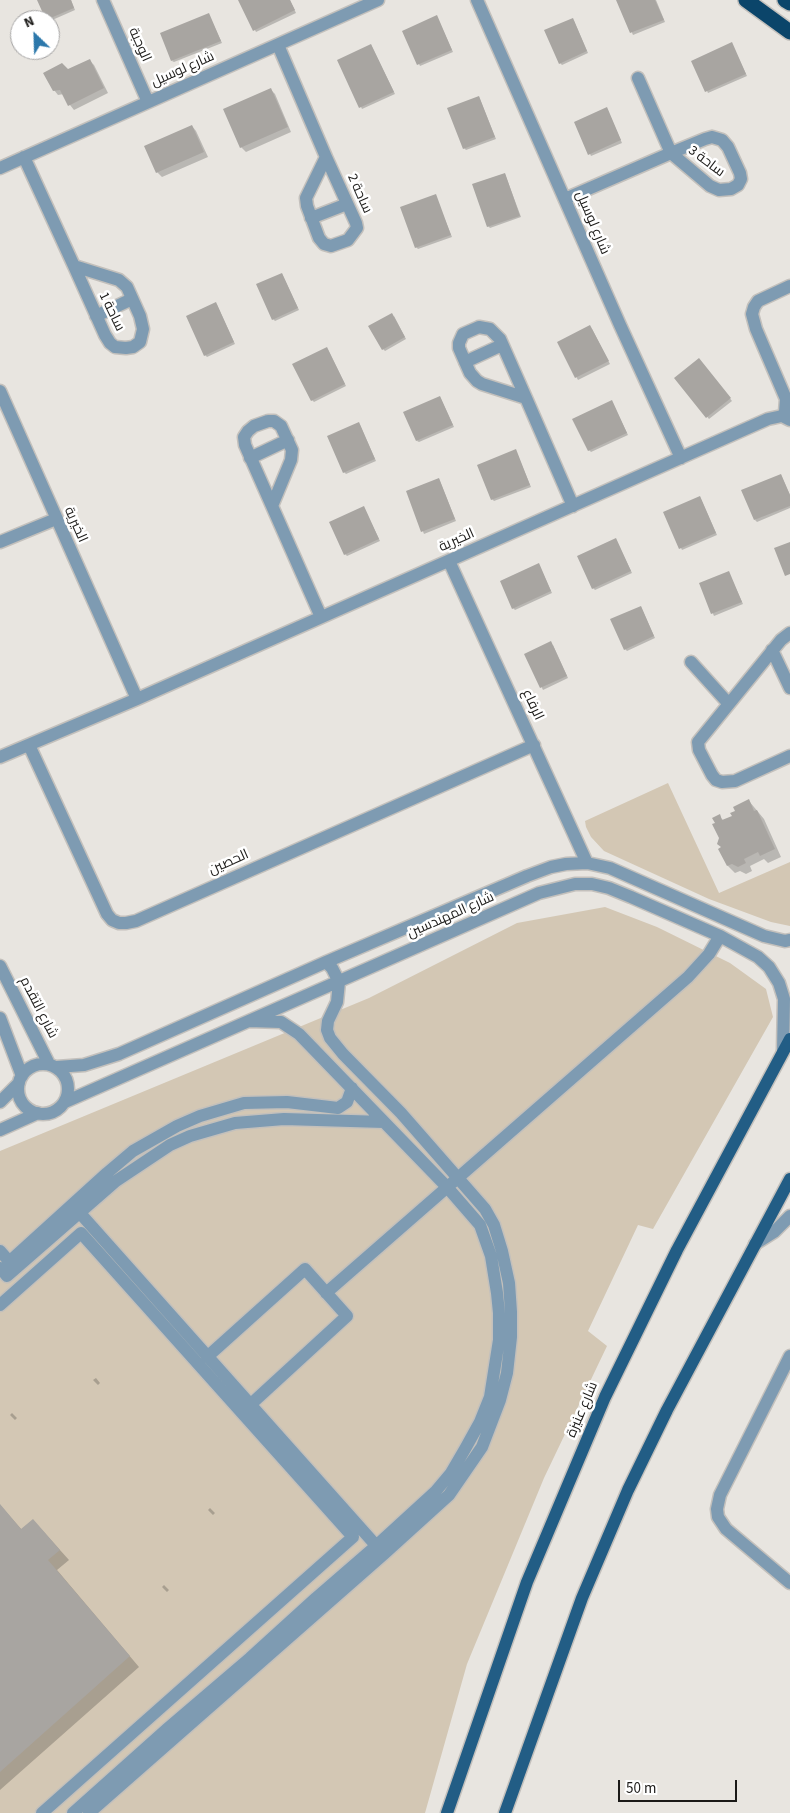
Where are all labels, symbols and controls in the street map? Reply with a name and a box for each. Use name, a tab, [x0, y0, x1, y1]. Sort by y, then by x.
north arrow	[10, 10, 60, 60]
text: N	[21, 11, 38, 33]
street label: الوجبة	[124, 25, 154, 65]
street label: شارع لوسيل	[149, 49, 217, 91]
street label: ساحة 3	[684, 143, 728, 181]
street label: ساحة 2	[343, 172, 375, 216]
street label: شارع لوسيل	[571, 189, 613, 257]
street label: ساحة 1	[94, 290, 128, 334]
street label: الخيرية	[60, 505, 90, 545]
street label: الخيرية	[437, 526, 477, 556]
street label: الرفاع	[518, 687, 546, 723]
street label: الحصين	[206, 847, 252, 879]
street label: شارع المهندسين	[405, 889, 497, 943]
street label: شارع التقدم	[15, 974, 61, 1042]
street label: شارع عنيزة	[564, 1380, 602, 1440]
scale bar	[620, 1770, 739, 1802]
text: 50 m	[626, 1778, 656, 1799]

